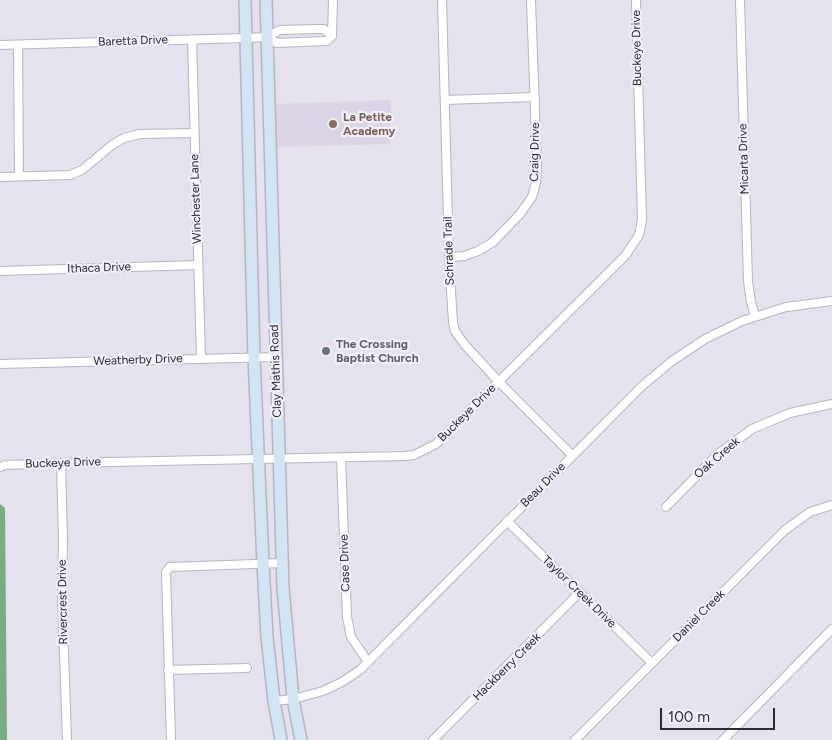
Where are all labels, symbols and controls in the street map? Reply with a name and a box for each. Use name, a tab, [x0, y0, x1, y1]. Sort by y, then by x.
street label: Buckeye Drive	[629, 10, 645, 86]
street label: Baretta Drive	[98, 33, 168, 49]
place label: La Petite Academy	[343, 110, 395, 138]
marker: La Petite Academy	[327, 118, 339, 130]
street label: Craig Drive	[527, 122, 543, 182]
street label: Micarta Drive	[736, 123, 752, 195]
street label: Winchester Lane	[187, 154, 205, 244]
street label: Schrade Trail	[441, 216, 457, 286]
street label: Ithaca Drive	[67, 260, 131, 276]
street label: Clay Mathis Road	[267, 324, 285, 418]
place label: The Crossing Baptist Church	[336, 337, 418, 365]
marker: The Crossing Baptist Church	[320, 345, 332, 357]
street label: Weatherby Drive	[93, 351, 183, 369]
street label: Buckeye Drive	[435, 381, 499, 445]
street label: Oak Creek	[691, 434, 743, 482]
street label: Buckeye Drive	[25, 454, 101, 472]
street label: Beau Drive	[518, 460, 568, 510]
street label: Case Drive	[337, 534, 353, 592]
street label: Taylor Creek Drive	[539, 553, 619, 631]
street label: Rivercrest Drive	[55, 559, 71, 645]
street label: Daniel Creek	[670, 587, 728, 645]
street label: Hackberry Creek	[470, 630, 544, 704]
scale bar	[662, 698, 777, 730]
text: 100 m	[668, 708, 710, 726]

